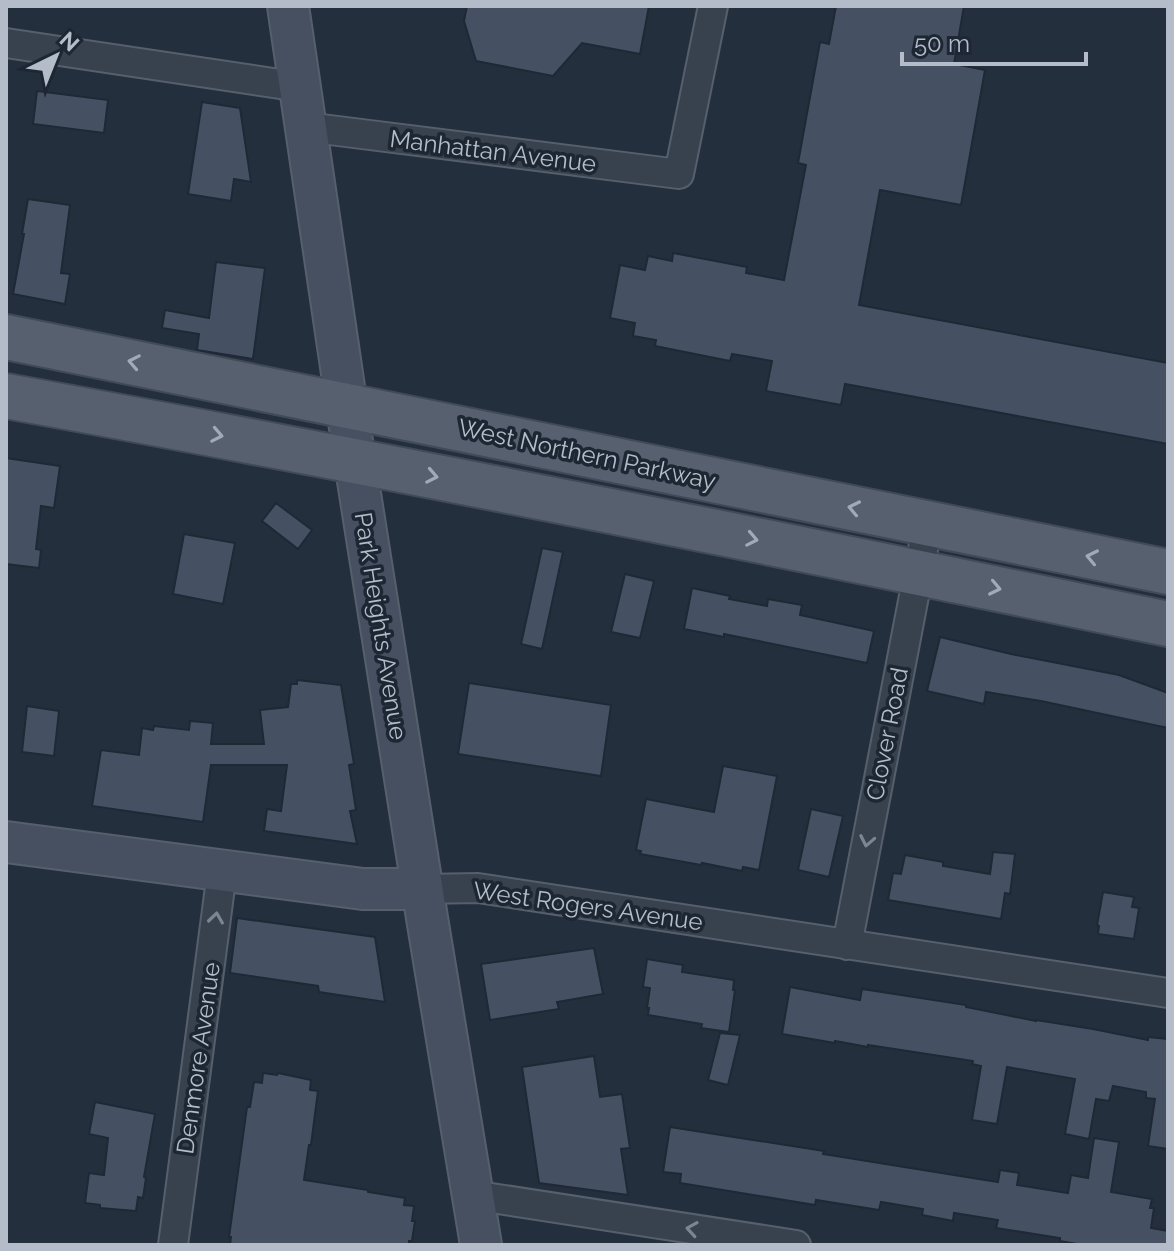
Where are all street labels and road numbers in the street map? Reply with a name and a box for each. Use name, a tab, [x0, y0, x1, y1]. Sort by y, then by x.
street label: Manhattan Avenue	[388, 124, 598, 178]
street label: West Northern Parkway	[455, 412, 719, 496]
street label: Park Heights Avenue	[349, 510, 413, 742]
street label: Clover Road	[860, 665, 914, 803]
street label: West Rogers Avenue	[471, 876, 705, 936]
street label: Denmore Avenue	[170, 960, 226, 1156]

